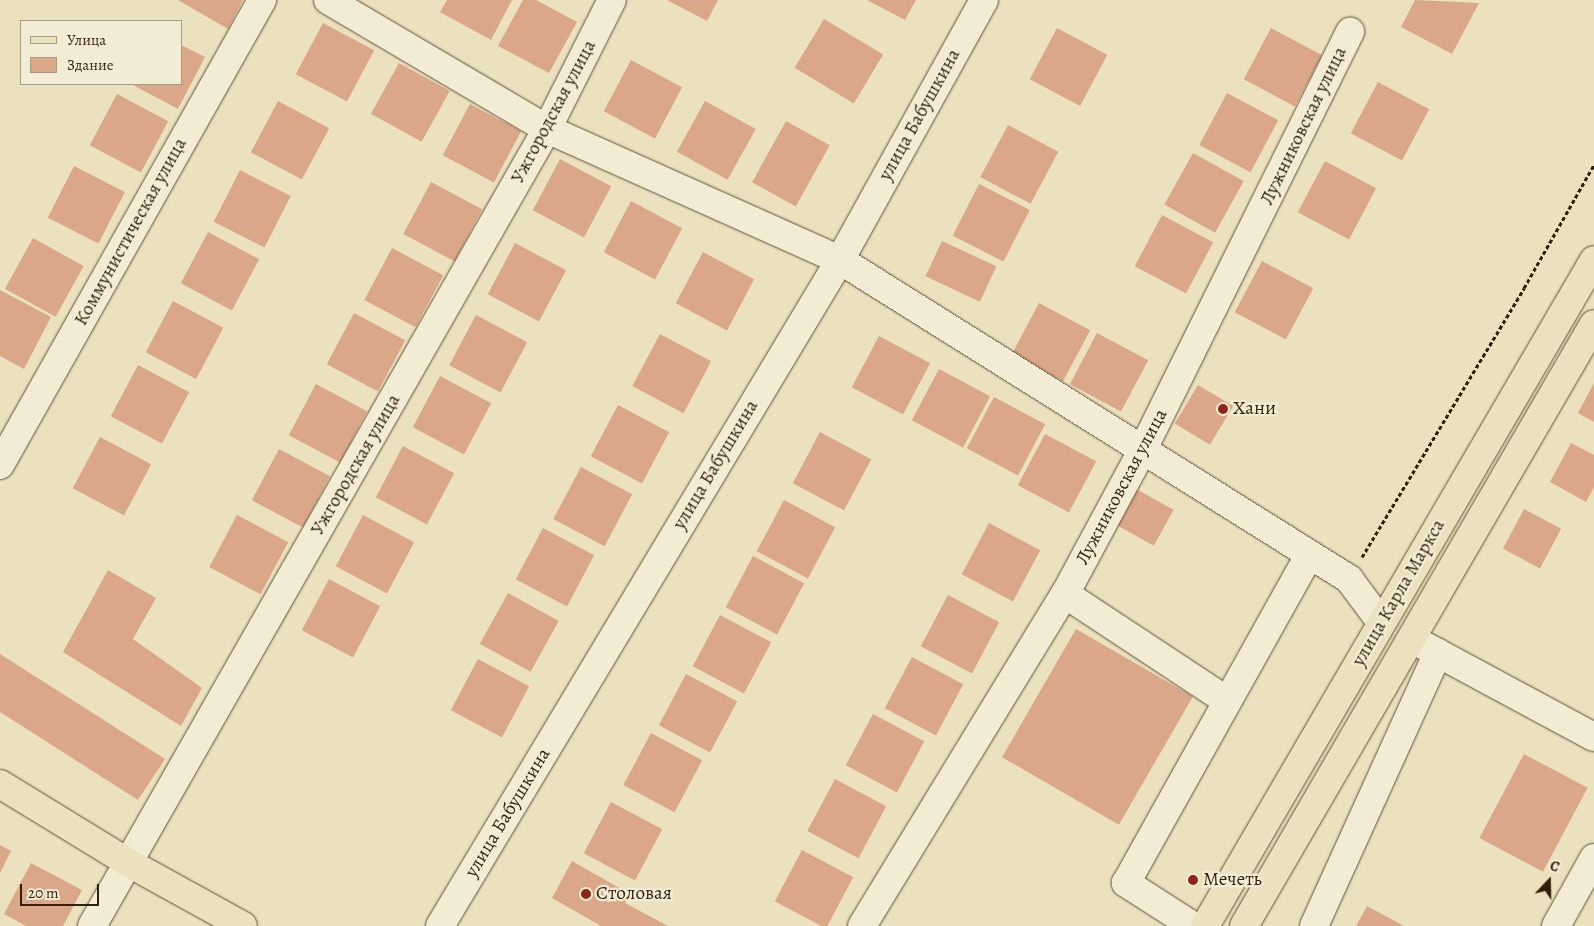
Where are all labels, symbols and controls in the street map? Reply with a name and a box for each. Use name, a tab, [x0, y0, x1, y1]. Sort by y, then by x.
legend	[20, 20, 182, 85]
text: Улица	[67, 30, 106, 50]
street label: Ужгородская улица	[507, 36, 601, 188]
street label: Лужниковская улица	[1256, 43, 1352, 209]
street label: улица Бабушкина	[874, 45, 966, 185]
text: Здание	[67, 55, 114, 75]
street label: Коммунистическая улица	[70, 134, 192, 330]
street label: Ужгородская улица	[306, 390, 406, 540]
street label: улица Бабушкина	[668, 396, 764, 534]
place label: Хани	[1233, 398, 1276, 420]
marker: Хани	[1217, 403, 1229, 415]
street label: Лужниковская улица	[1071, 405, 1173, 569]
street label: улица Карла Маркса	[1348, 515, 1450, 671]
street label: улица Бабушкина	[460, 744, 556, 882]
north arrow	[1524, 856, 1574, 906]
text: С	[1547, 856, 1562, 877]
place label: Мечеть	[1203, 869, 1262, 891]
scale bar	[22, 874, 101, 906]
marker: Мечеть	[1187, 874, 1199, 886]
text: 20 m	[28, 883, 59, 903]
place label: Столовая	[596, 883, 672, 905]
marker: Столовая	[580, 888, 592, 900]

